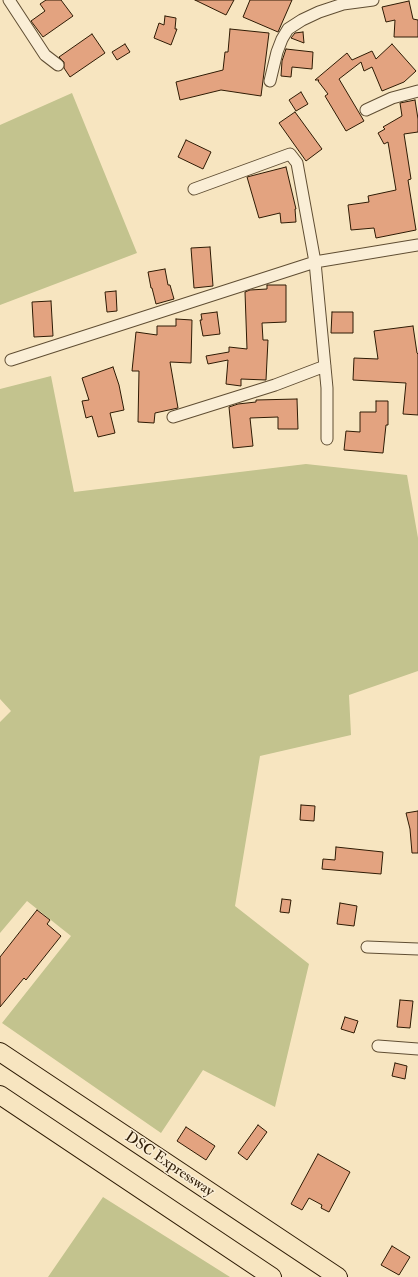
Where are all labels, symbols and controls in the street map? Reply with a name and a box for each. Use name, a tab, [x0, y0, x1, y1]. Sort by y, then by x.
street label: DSC Expressway	[121, 1129, 217, 1201]

